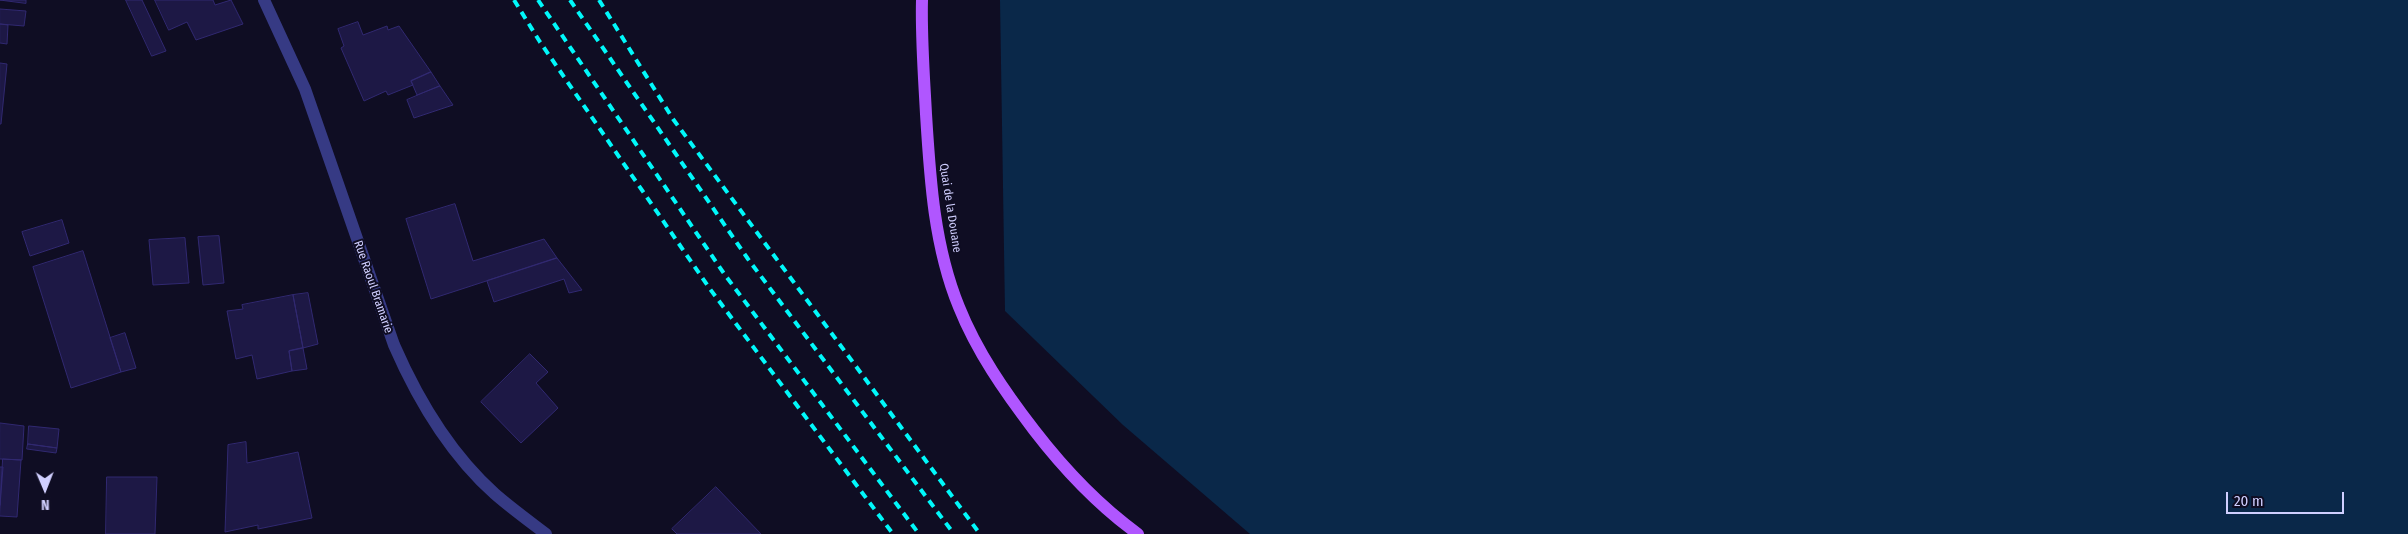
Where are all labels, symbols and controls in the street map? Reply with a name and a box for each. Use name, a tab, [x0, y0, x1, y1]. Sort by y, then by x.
street label: Quai de la Douane	[936, 162, 964, 254]
street label: Rue Raoul Bramarie	[350, 239, 396, 335]
north arrow	[20, 464, 70, 514]
scale bar	[2228, 482, 2346, 514]
text: 20 m	[2234, 492, 2264, 510]
text: N	[41, 496, 50, 513]

